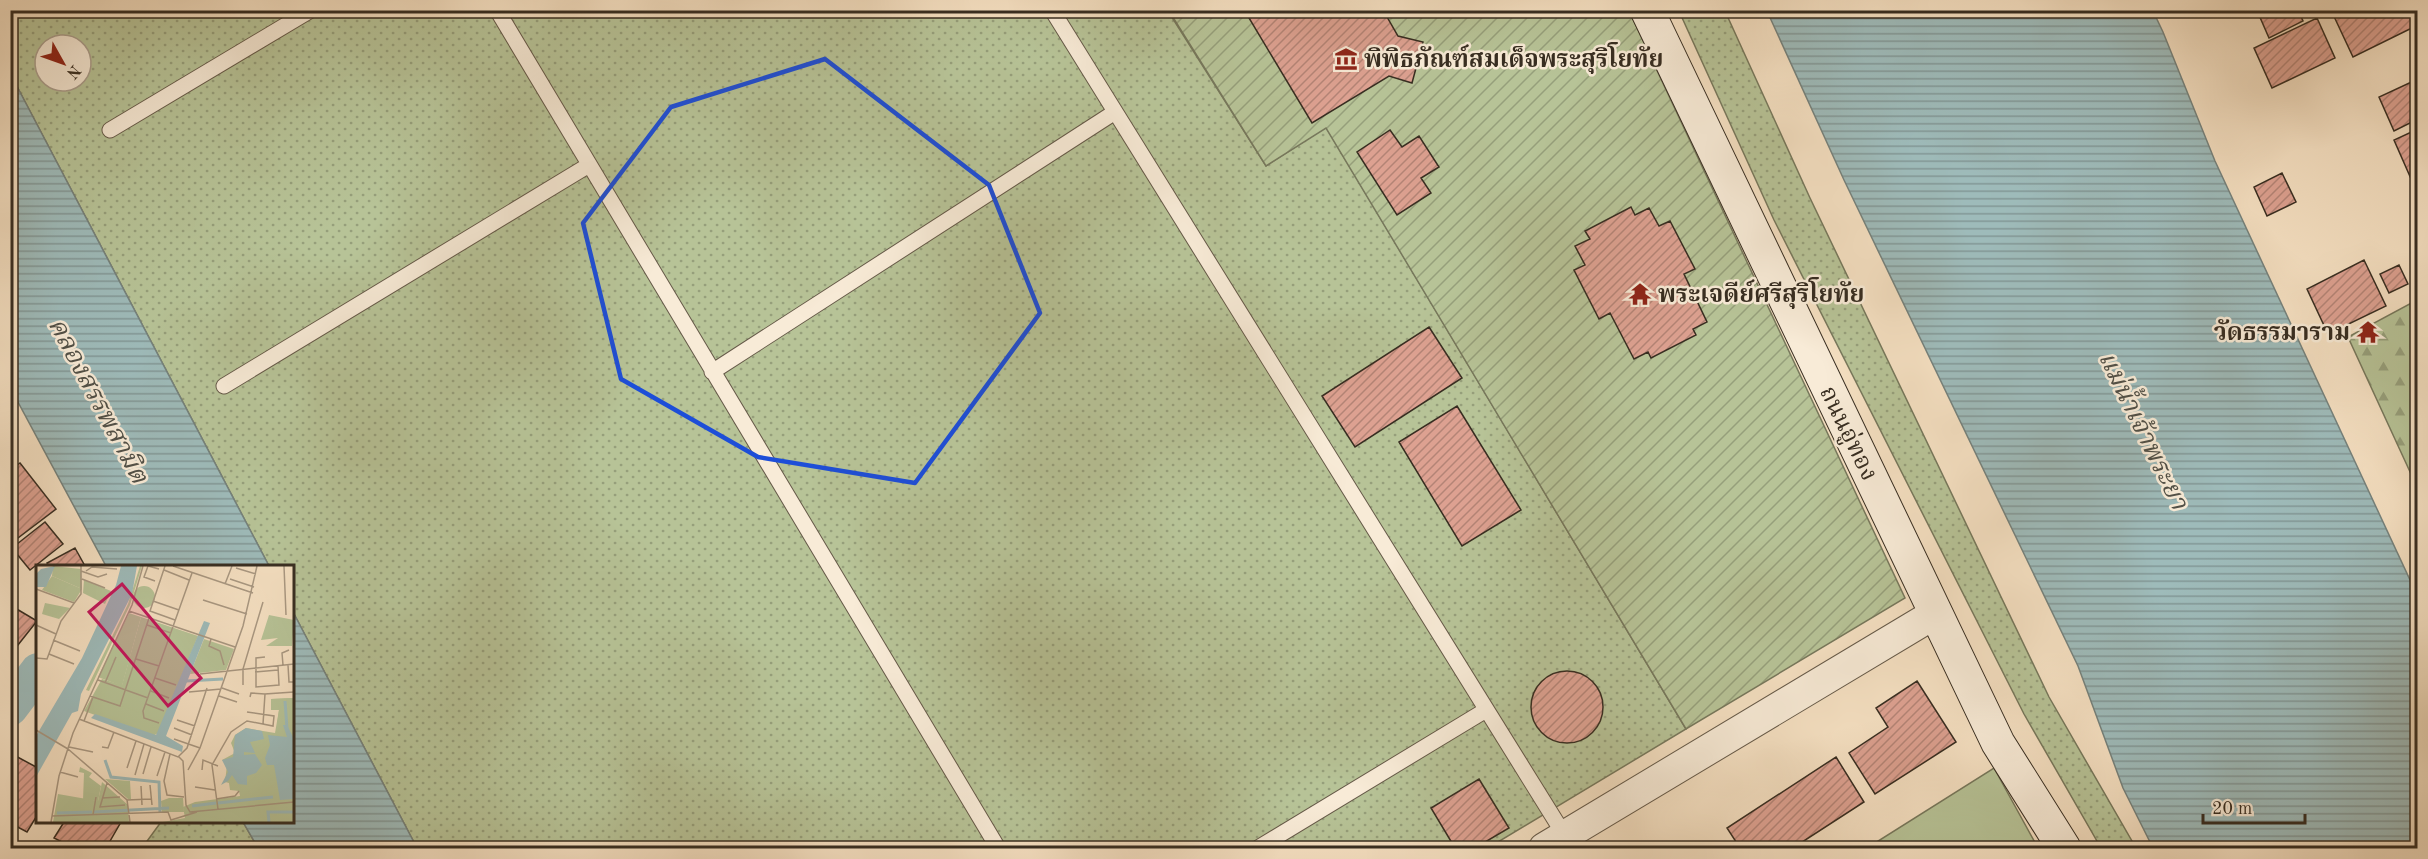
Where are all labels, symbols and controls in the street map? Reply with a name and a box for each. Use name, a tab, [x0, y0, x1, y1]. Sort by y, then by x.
north arrow	[33, 33, 93, 93]
place label: พิพิธภัณฑ์สมเด็จพระสุริโยทัย	[1364, 42, 1663, 74]
museum icon: พิพิธภัณฑ์สมเด็จพระสุริโยทัย	[1333, 46, 1359, 72]
text: N	[62, 62, 83, 82]
place label: พระเจดีย์ศรีสุริโยทัย	[1658, 277, 1865, 309]
temple icon: พระเจดีย์ศรีสุริโยทัย	[1627, 281, 1653, 307]
water label: คลองสรรพสามิต	[43, 314, 153, 488]
place label: วัดธรรมาราม	[2214, 319, 2350, 346]
temple icon: วัดธรรมาราม	[2355, 319, 2381, 345]
water label: แม่น้ำเจ้าพระยา	[2093, 344, 2199, 515]
street label: ถนนอู่ทอง	[1813, 381, 1884, 485]
inset map	[36, 565, 294, 823]
scale bar	[2203, 787, 2305, 825]
text: 20 m	[2212, 800, 2252, 818]

